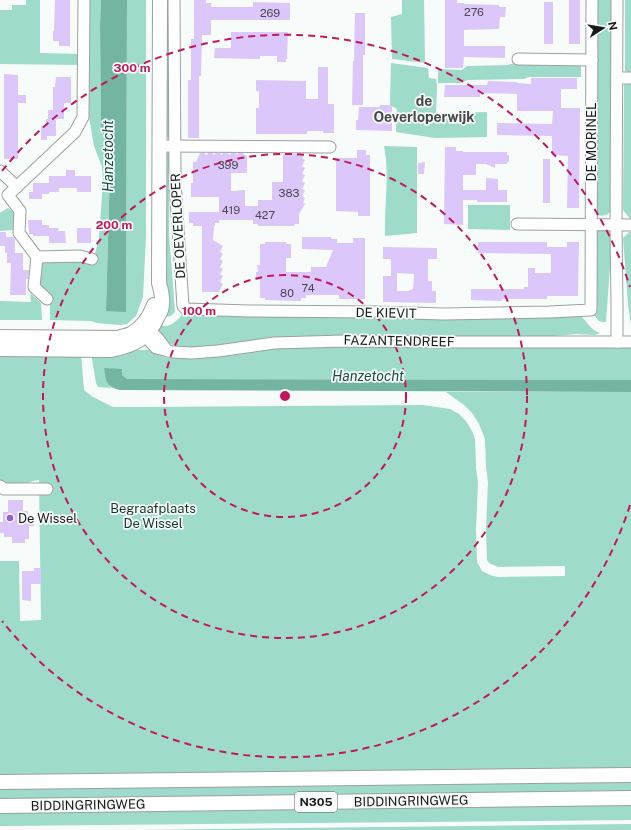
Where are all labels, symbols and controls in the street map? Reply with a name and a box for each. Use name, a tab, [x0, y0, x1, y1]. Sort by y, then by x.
house number: 276	[464, 6, 484, 18]
house number: 269	[260, 7, 280, 19]
north arrow	[583, 8, 623, 48]
text: N	[606, 20, 620, 31]
text: 300 m	[114, 61, 151, 75]
district label: de Oeverloperwijk	[374, 93, 474, 125]
street label: DE MORINEL	[584, 102, 599, 182]
water label: Hanzetocht	[100, 119, 116, 192]
house number: 399	[218, 159, 238, 171]
street label: DE OEVERLOPER	[168, 173, 188, 279]
house number: 383	[279, 187, 299, 199]
house number: 419	[222, 204, 240, 216]
house number: 427	[255, 209, 275, 221]
text: 200 m	[96, 218, 132, 232]
house number: 74	[301, 282, 315, 294]
house number: 80	[280, 287, 294, 299]
text: 100 m	[182, 304, 216, 318]
street label: DE KIEVIT	[355, 305, 417, 321]
street label: FAZANTENDREEF	[343, 333, 455, 349]
water label: Hanzetocht	[332, 368, 405, 384]
centre of rings	[278, 389, 292, 403]
park label: Begraafplaats De Wissel	[110, 501, 196, 531]
place label: De Wissel	[18, 511, 77, 526]
marker: De Wissel	[5, 513, 15, 523]
road number: N305	[295, 792, 337, 812]
street label: BIDDINGRINGWEG	[353, 792, 469, 810]
street label: BIDDINGRINGWEG	[30, 796, 146, 814]

